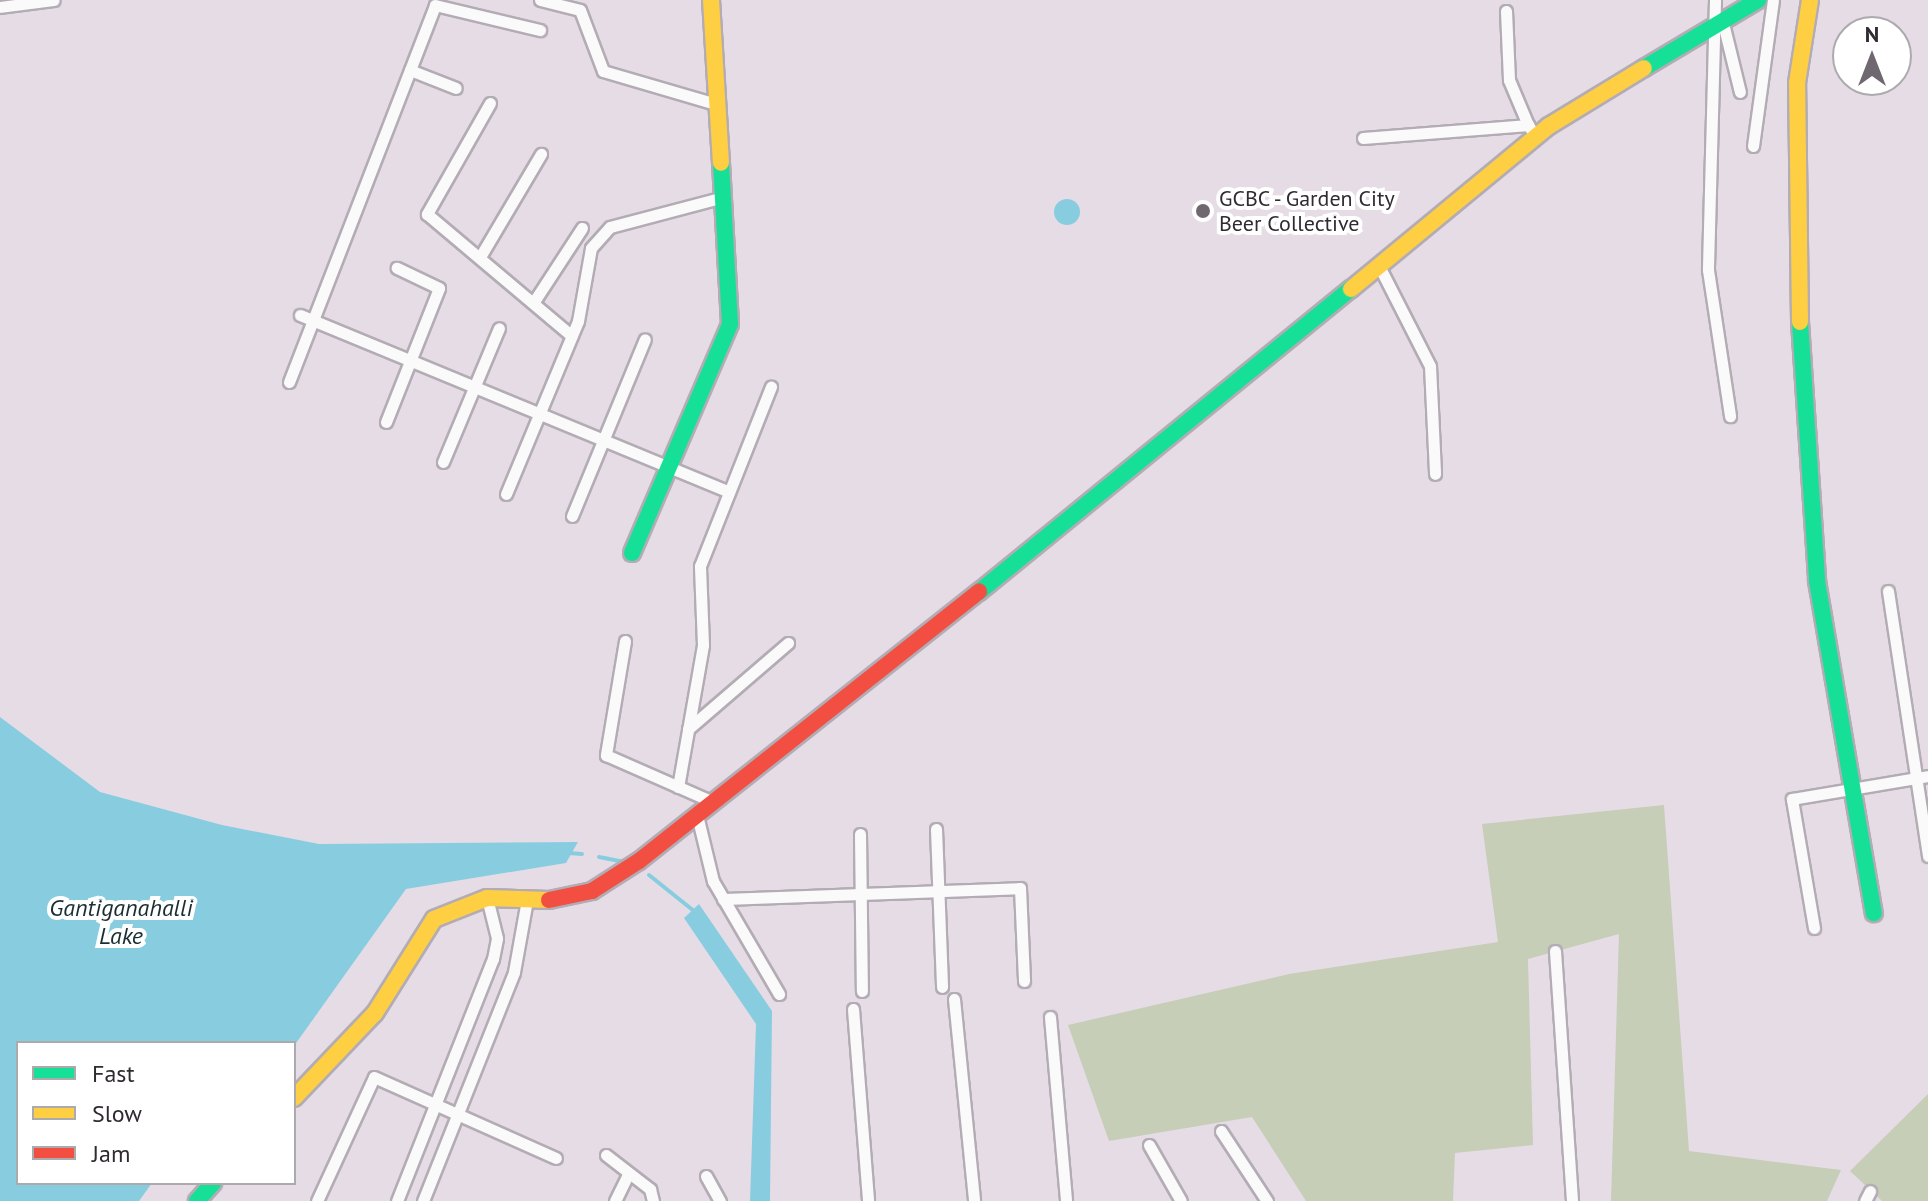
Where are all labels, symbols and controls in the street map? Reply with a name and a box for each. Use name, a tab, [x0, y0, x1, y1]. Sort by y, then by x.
north arrow	[1832, 16, 1912, 96]
text: N	[1865, 20, 1879, 48]
place label: GCBC - Garden City Beer Collective	[1219, 185, 1399, 236]
marker: GCBC - Garden City Beer Collective	[1194, 202, 1212, 220]
water label: Gantiganahalli Lake	[49, 894, 193, 950]
legend	[16, 1041, 296, 1185]
text: Fast	[92, 1058, 135, 1089]
text: Slow	[92, 1098, 142, 1129]
text: Jam	[92, 1138, 130, 1169]

